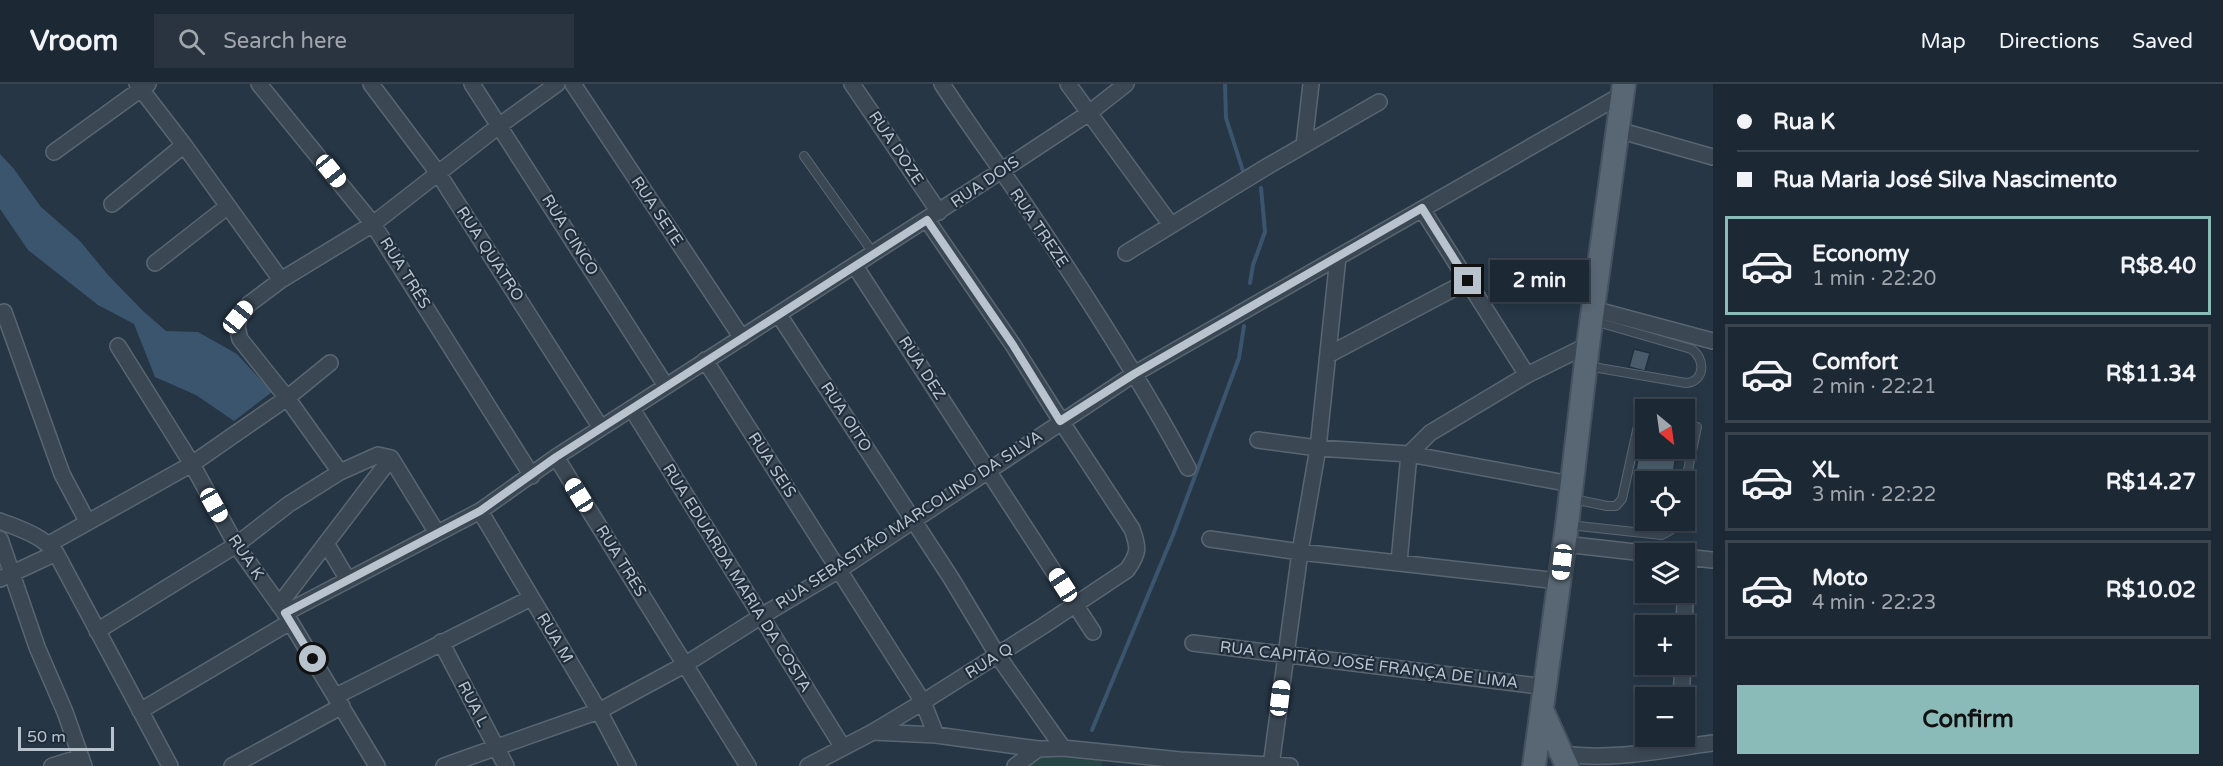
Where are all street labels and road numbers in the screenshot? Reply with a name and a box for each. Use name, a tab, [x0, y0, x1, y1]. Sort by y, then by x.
street label: RUA DOZE	[864, 107, 928, 189]
street label: RUA DOIS	[947, 152, 1023, 212]
street label: RUA SETE	[627, 173, 687, 249]
street label: RUA TREZE	[1005, 185, 1073, 271]
street label: RUA CINCO	[537, 191, 603, 279]
street label: RUA QUATRO	[452, 203, 528, 305]
street label: RUA TRÊS	[375, 234, 435, 313]
street label: RUA DEZ	[894, 332, 950, 404]
street label: RUA OITO	[816, 378, 876, 456]
street label: RUA SEBASTIÃO MARCOLINO DA SILVA	[772, 426, 1046, 614]
street label: RUA SEIS	[744, 429, 801, 502]
street label: RUA EDUARDA MARIA DA COSTA	[658, 460, 816, 696]
street label: RUA TRES	[591, 522, 651, 601]
street label: RUA K	[224, 531, 268, 584]
street label: RUA M	[532, 609, 578, 667]
street label: RUA CAPITÃO JOSÉ FRANÇA DE LIMA	[1219, 637, 1519, 693]
street label: RUA Q	[962, 639, 1016, 683]
street label: RUA L	[453, 678, 493, 730]

